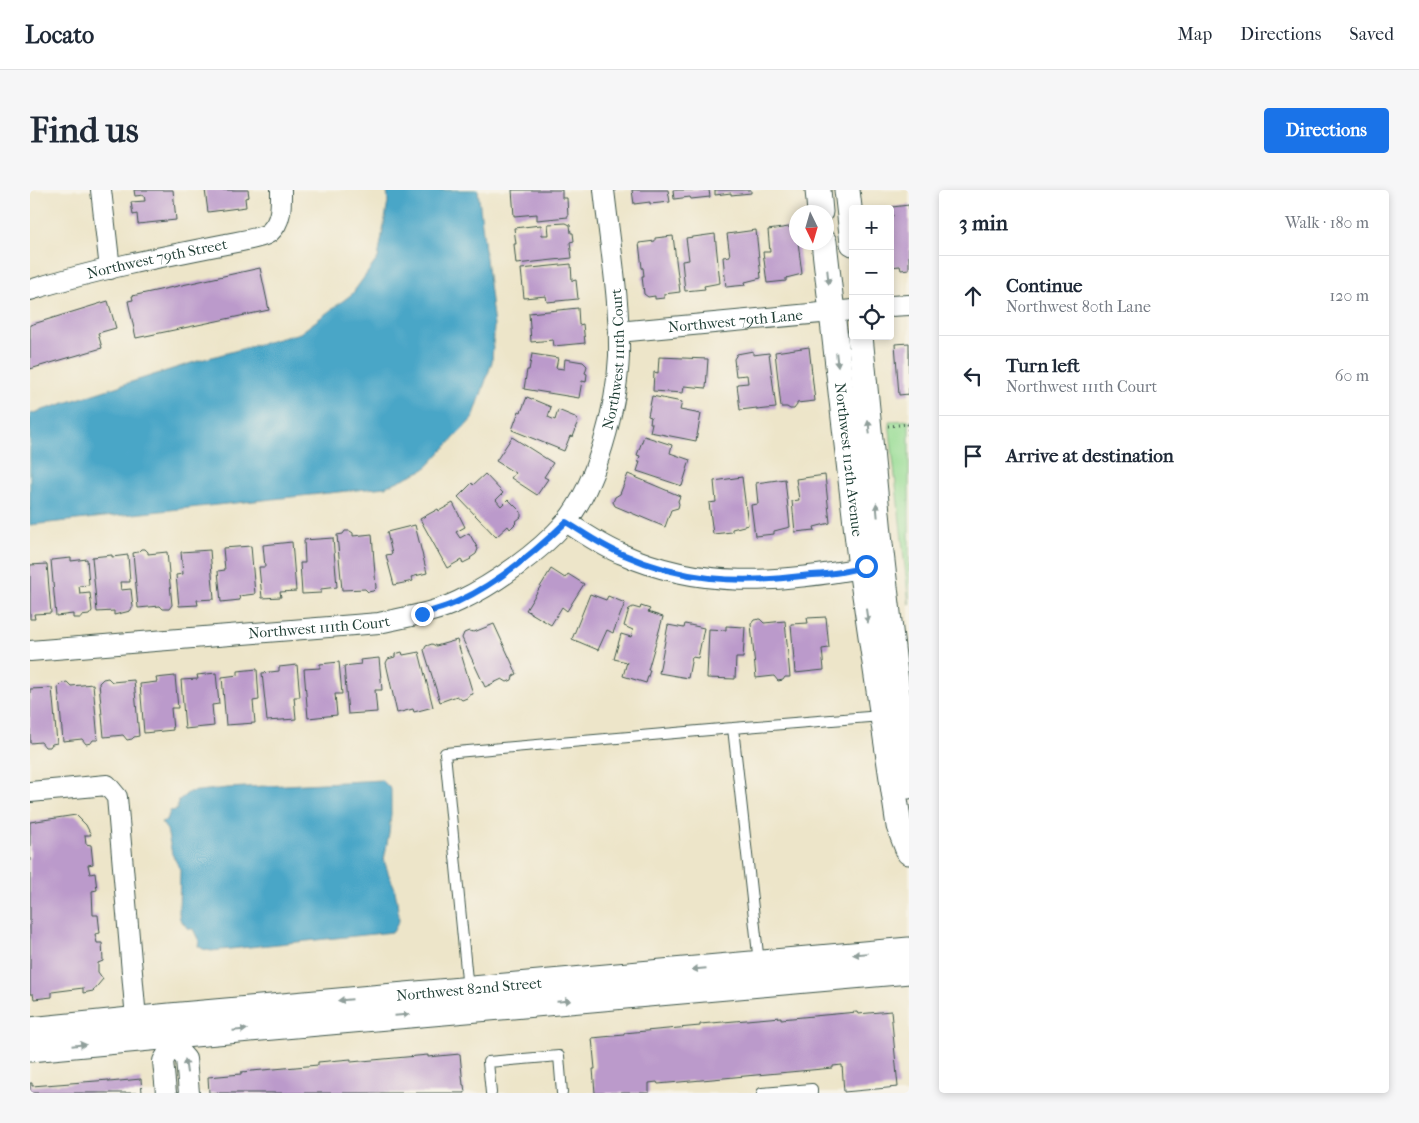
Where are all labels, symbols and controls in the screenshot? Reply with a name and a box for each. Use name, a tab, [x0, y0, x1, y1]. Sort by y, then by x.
text: Locato	[25, 21, 94, 49]
text: Map	[1178, 24, 1212, 45]
text: Directions	[1240, 24, 1321, 45]
text: Saved	[1349, 24, 1394, 45]
button: Directions	[1264, 108, 1389, 153]
text: Find us	[30, 110, 139, 151]
north arrow	[789, 205, 834, 250]
map controls	[849, 205, 894, 340]
button: +	[849, 205, 894, 250]
text: 3 min	[959, 211, 1008, 235]
text: Walk · 180 m	[1285, 213, 1369, 232]
street label: Northwest 79th Street	[85, 235, 229, 283]
button: −	[849, 250, 894, 295]
one-way arrow	[824, 269, 832, 285]
text: Continue	[1006, 275, 1082, 297]
icon: ahead	[959, 282, 987, 310]
text: 120 m	[1330, 286, 1369, 305]
street label: Northwest 111th Court	[598, 287, 628, 432]
button: locate	[849, 295, 894, 340]
text: Northwest 80th Lane	[1006, 297, 1151, 316]
street label: Northwest 79th Lane	[667, 306, 804, 336]
one-way arrow	[833, 353, 841, 369]
text: Turn left	[1006, 355, 1080, 377]
icon: left	[959, 362, 987, 390]
text: 60 m	[1335, 366, 1369, 385]
text: Northwest 111th Court	[1006, 377, 1157, 396]
street label: Northwest 112th Avenue	[831, 382, 866, 538]
one-way arrow	[865, 419, 873, 435]
icon: arrive	[959, 442, 987, 470]
text: Arrive at destination	[1006, 445, 1174, 467]
one-way arrow	[873, 501, 881, 517]
route start	[855, 555, 878, 578]
route end	[411, 603, 434, 626]
one-way arrow	[864, 608, 872, 624]
street label: Northwest 111th Court	[248, 612, 392, 642]
one-way arrow	[852, 951, 868, 959]
one-way arrow	[690, 965, 706, 973]
street label: Northwest 82nd Street	[396, 974, 543, 1005]
one-way arrow	[337, 997, 353, 1005]
one-way arrow	[556, 997, 572, 1005]
one-way arrow	[394, 1011, 410, 1019]
one-way arrow	[233, 1025, 249, 1033]
one-way arrow	[71, 1040, 87, 1048]
one-way arrow	[182, 1058, 190, 1074]

